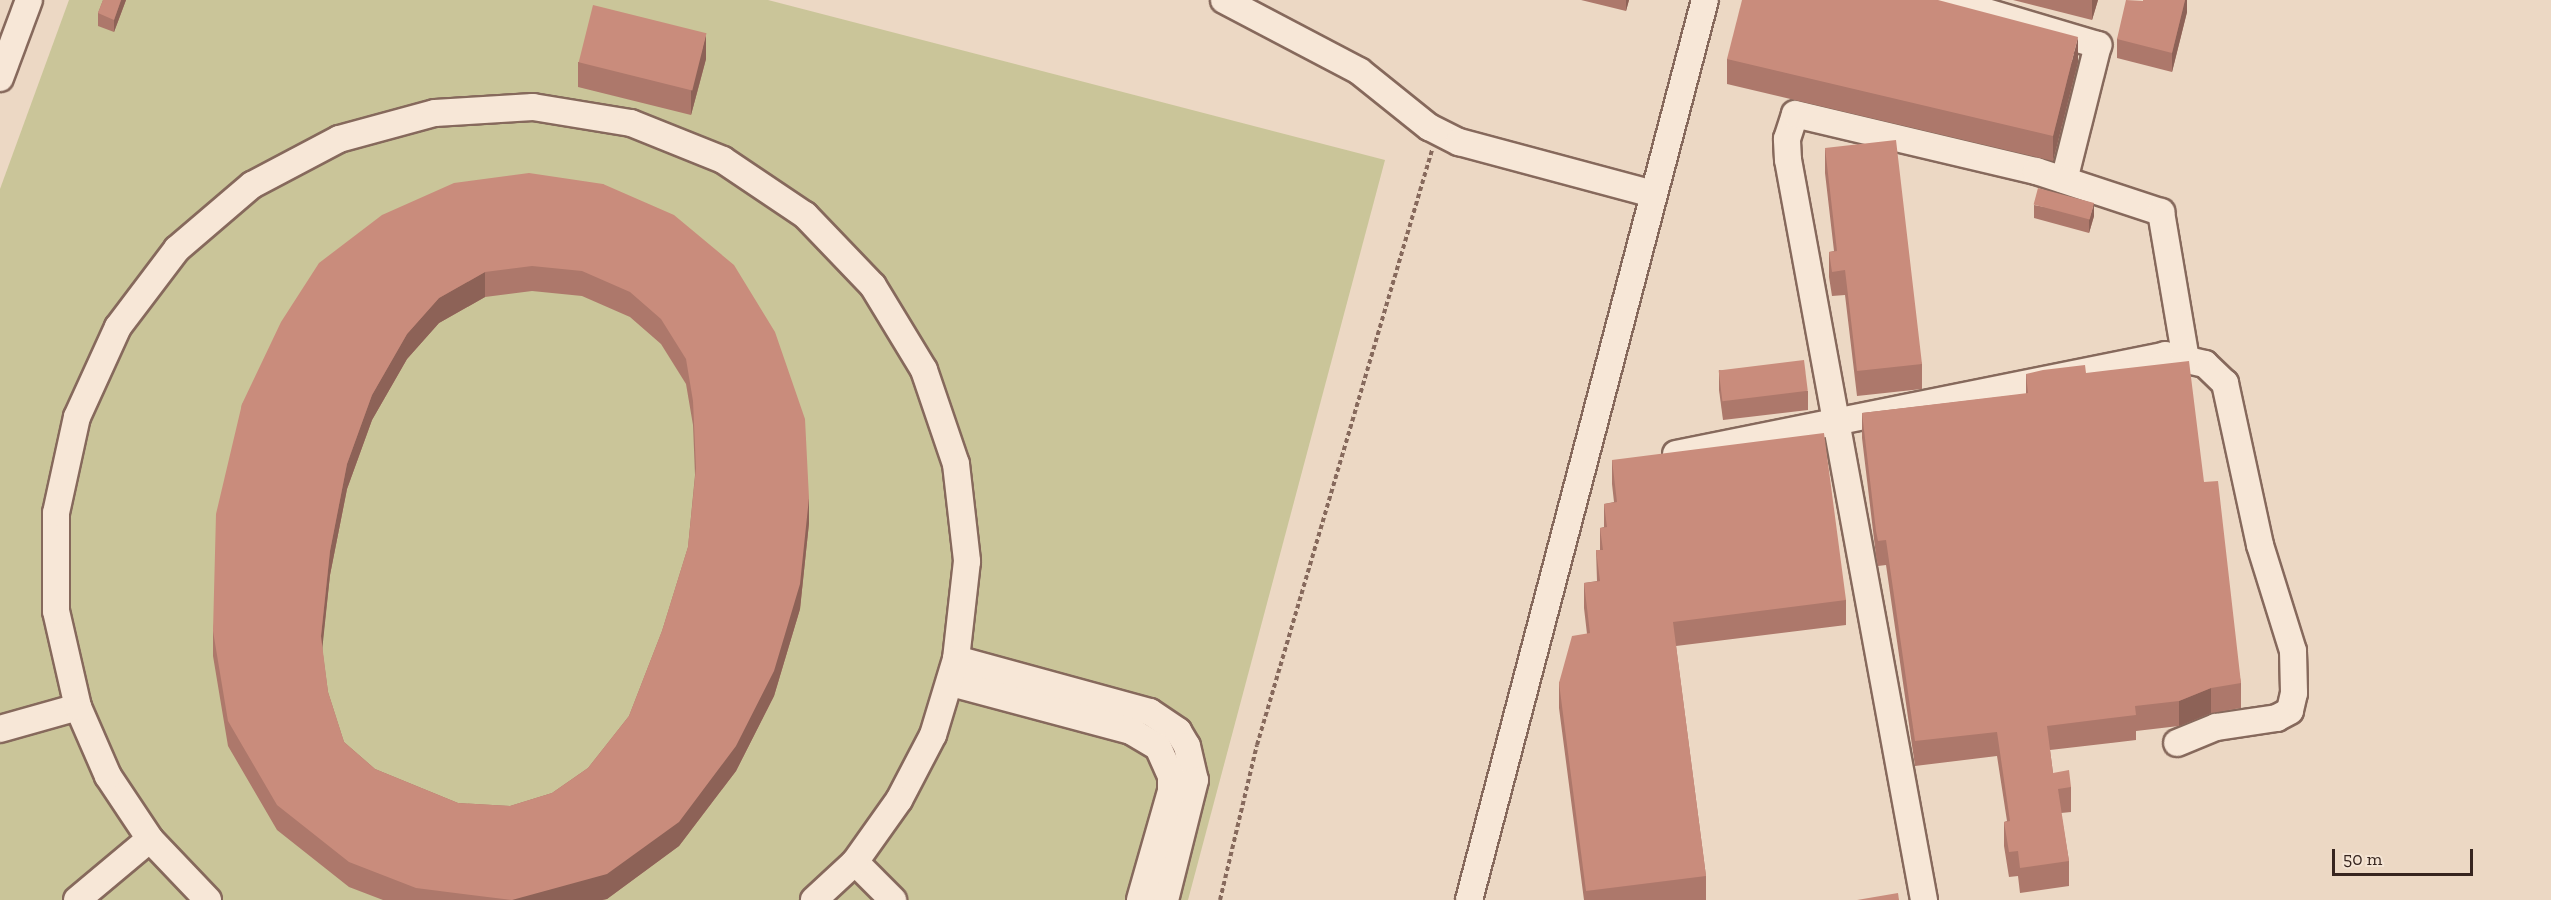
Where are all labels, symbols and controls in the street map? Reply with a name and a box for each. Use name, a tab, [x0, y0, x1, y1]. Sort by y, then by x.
scale bar	[2335, 837, 2476, 875]
text: 50 m	[2343, 848, 2382, 870]

